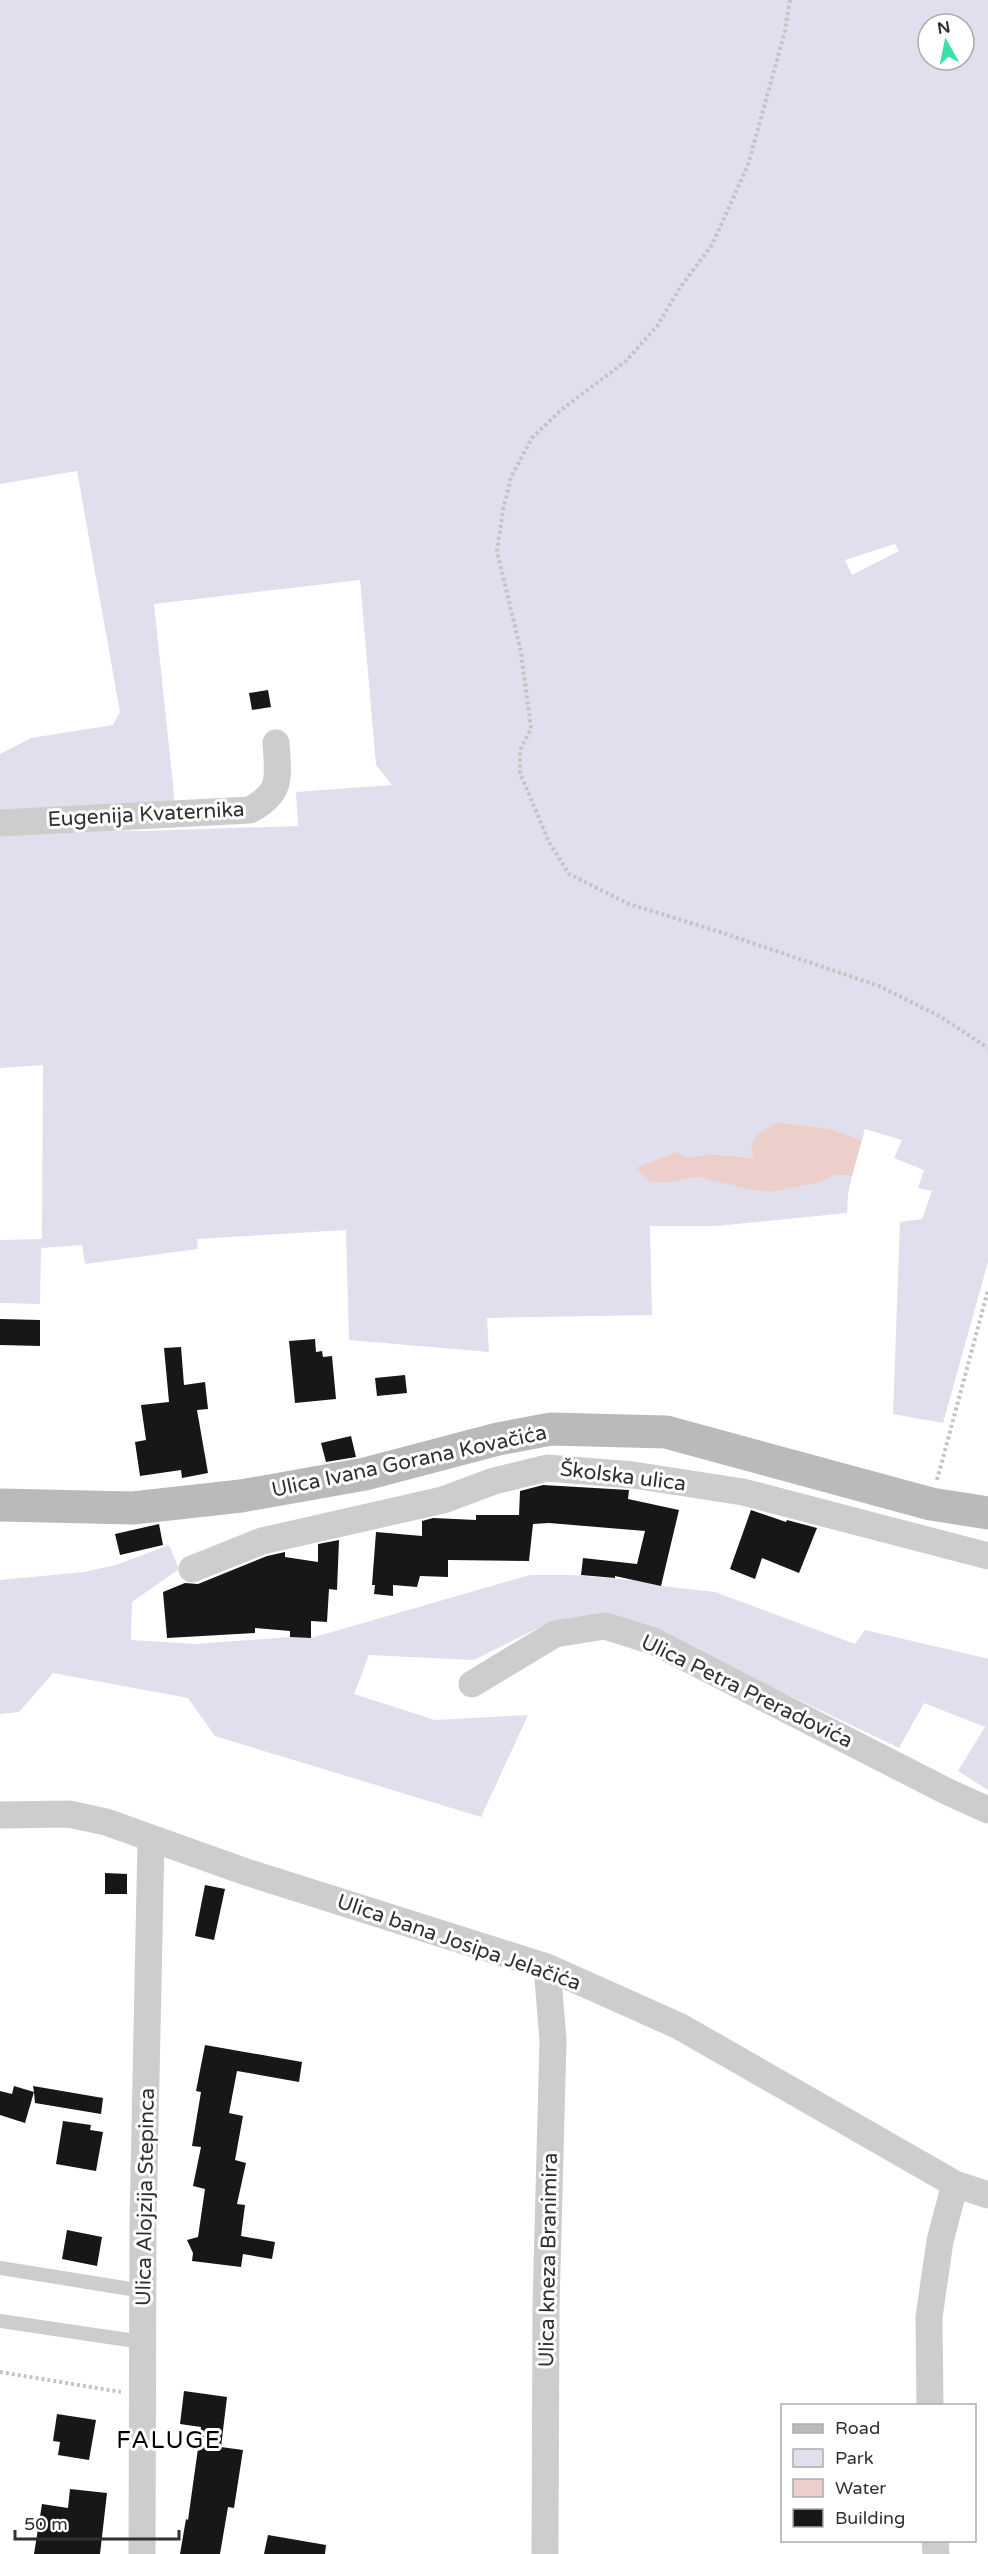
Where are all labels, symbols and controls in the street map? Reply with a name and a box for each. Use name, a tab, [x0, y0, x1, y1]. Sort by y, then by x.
north arrow	[916, 12, 976, 72]
text: N	[936, 17, 952, 39]
street label: Eugenija Kvaternika	[47, 797, 245, 832]
street label: Ulica Ivana Gorana Kovačića	[269, 1420, 549, 1503]
street label: Školska ulica	[558, 1456, 687, 1497]
street label: Ulica Petra Preradovića	[637, 1629, 857, 1754]
street label: Ulica bana Josipa Jelačića	[334, 1889, 584, 1996]
street label: Ulica Alojzija Stepinca	[131, 2088, 160, 2306]
street label: Ulica kneza Branimira	[534, 2152, 563, 2368]
legend	[781, 2404, 976, 2542]
text: Road	[835, 2417, 880, 2439]
district label: FALUGE	[116, 2426, 222, 2455]
text: Park	[835, 2447, 874, 2469]
text: Water	[835, 2477, 886, 2499]
scale bar	[15, 2503, 178, 2541]
text: Building	[835, 2507, 905, 2529]
text: 50 m	[24, 2513, 68, 2535]

